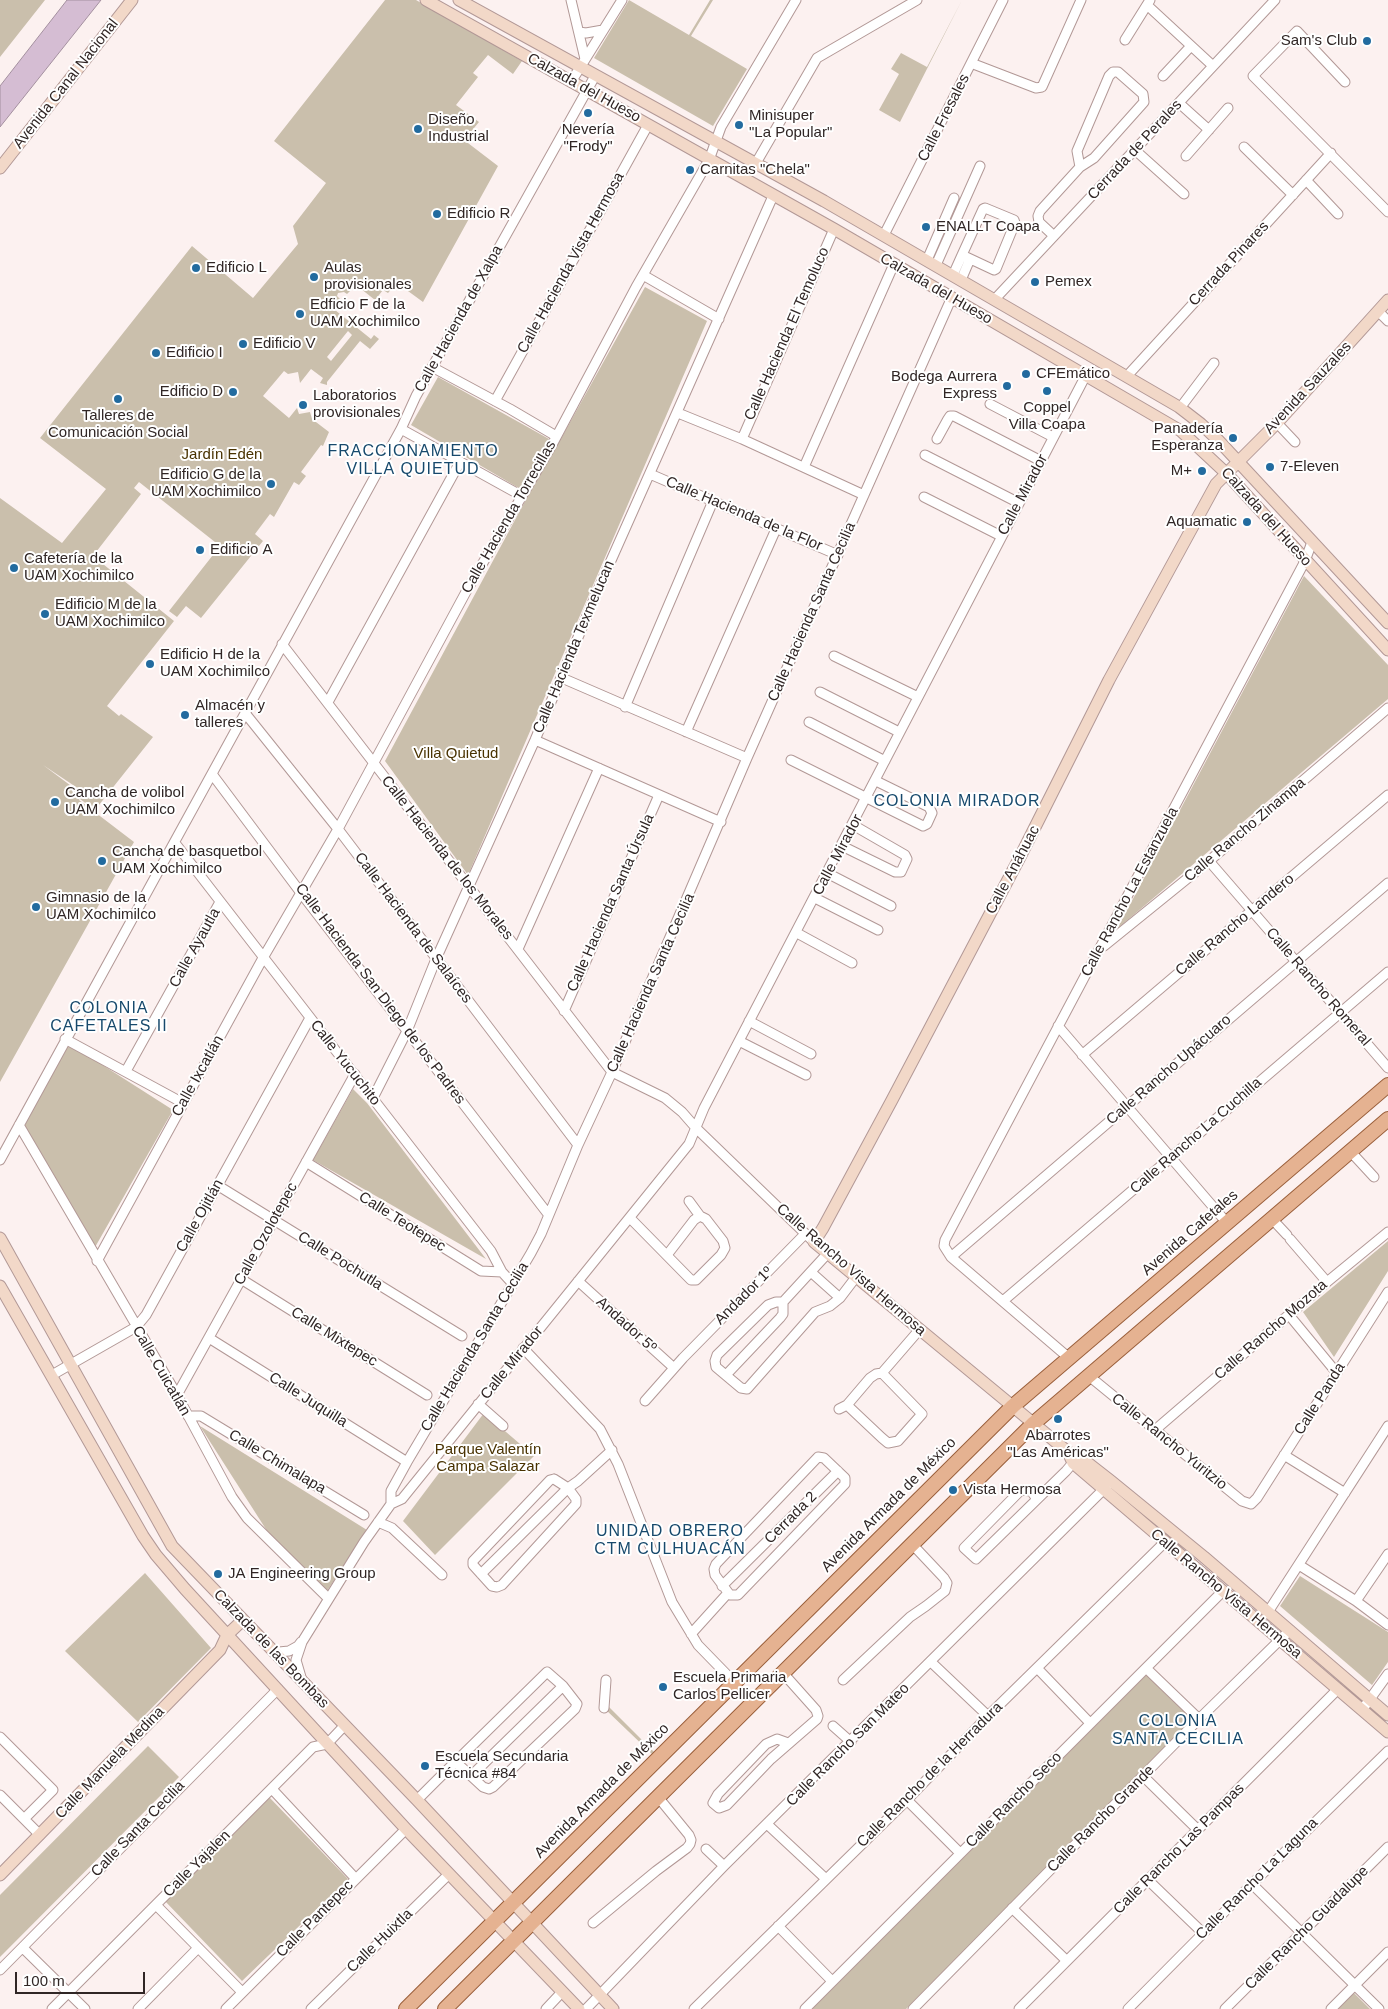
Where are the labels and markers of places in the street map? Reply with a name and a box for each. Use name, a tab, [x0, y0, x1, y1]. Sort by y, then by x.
place label: Sam's Club	[1281, 32, 1357, 50]
marker: Sam's Club	[1361, 35, 1373, 47]
marker: Nevería "Frody"	[582, 107, 594, 119]
place label: Minisuper "La Popular"	[749, 107, 832, 142]
place label: Diseño Industrial	[428, 111, 489, 146]
marker: Minisuper "La Popular"	[733, 119, 745, 131]
place label: Nevería "Frody"	[562, 121, 614, 156]
marker: Diseño Industrial	[412, 123, 424, 135]
place label: Carnitas "Chela"	[700, 161, 810, 179]
marker: Carnitas "Chela"	[684, 164, 696, 176]
place label: Edificio R	[447, 205, 510, 223]
marker: Edificio R	[431, 208, 443, 220]
place label: ENALLT Coapa	[936, 218, 1040, 236]
marker: ENALLT Coapa	[920, 221, 932, 233]
place label: Edificio L	[206, 259, 267, 277]
place label: Aulas provisionales	[324, 259, 412, 294]
marker: Edificio L	[190, 262, 202, 274]
marker: Aulas provisionales	[308, 271, 320, 283]
place label: Pemex	[1045, 273, 1092, 291]
marker: Pemex	[1029, 276, 1041, 288]
place label: Edficio F de la UAM Xochimilco	[310, 296, 420, 331]
marker: Edficio F de la UAM Xochimilco	[294, 308, 306, 320]
place label: Edificio V	[253, 335, 316, 353]
marker: Edificio V	[237, 338, 249, 350]
place label: Edificio I	[166, 344, 223, 362]
marker: Edificio I	[150, 347, 162, 359]
place label: CFEmático	[1036, 365, 1110, 383]
place label: Bodega Aurrera Express	[891, 368, 997, 403]
marker: CFEmático	[1020, 368, 1032, 380]
marker: Bodega Aurrera Express	[1001, 380, 1013, 392]
place label: Edificio D	[160, 383, 223, 401]
marker: Coppel Villa Coapa	[1041, 385, 1053, 397]
marker: Edificio D	[227, 386, 239, 398]
place label: Laboratorios provisionales	[313, 387, 401, 422]
marker: Talleres de Comunicación Social	[112, 393, 124, 405]
marker: Laboratorios provisionales	[297, 399, 309, 411]
place label: Coppel Villa Coapa	[1009, 399, 1085, 434]
place label: Talleres de Comunicación Social	[48, 407, 188, 442]
place label: Panadería Esperanza	[1151, 420, 1223, 455]
marker: Panadería Esperanza	[1227, 432, 1239, 444]
place label: 7-Eleven	[1280, 458, 1339, 476]
marker: 7-Eleven	[1264, 461, 1276, 473]
place label: M+	[1171, 462, 1192, 480]
marker: M+	[1196, 465, 1208, 477]
place label: Edificio G de la UAM Xochimilco	[151, 466, 261, 501]
marker: Edificio G de la UAM Xochimilco	[265, 478, 277, 490]
place label: Aquamatic	[1166, 513, 1237, 531]
marker: Aquamatic	[1241, 516, 1253, 528]
place label: Edificio A	[210, 541, 273, 559]
marker: Edificio A	[194, 544, 206, 556]
place label: Cafetería de la UAM Xochimilco	[24, 550, 134, 585]
marker: Cafetería de la UAM Xochimilco	[8, 562, 20, 574]
place label: Edificio M de la UAM Xochimilco	[55, 596, 165, 631]
marker: Edificio M de la UAM Xochimilco	[39, 608, 51, 620]
place label: Edificio H de la UAM Xochimilco	[160, 646, 270, 681]
marker: Edificio H de la UAM Xochimilco	[144, 658, 156, 670]
place label: Almacén y talleres	[195, 697, 265, 732]
marker: Almacén y talleres	[179, 709, 191, 721]
place label: Cancha de volibol UAM Xochimilco	[65, 784, 184, 819]
marker: Cancha de volibol UAM Xochimilco	[49, 796, 61, 808]
place label: Cancha de basquetbol UAM Xochimilco	[112, 843, 262, 878]
marker: Cancha de basquetbol UAM Xochimilco	[96, 855, 108, 867]
place label: Gimnasio de la UAM Xochimilco	[46, 889, 156, 924]
marker: Gimnasio de la UAM Xochimilco	[30, 901, 42, 913]
marker: Abarrotes "Las Américas"	[1052, 1413, 1064, 1425]
place label: Abarrotes "Las Américas"	[1007, 1427, 1109, 1462]
place label: Vista Hermosa	[963, 1481, 1061, 1499]
marker: Vista Hermosa	[947, 1484, 959, 1496]
place label: JA Engineering Group	[228, 1565, 376, 1583]
marker: JA Engineering Group	[212, 1568, 224, 1580]
place label: Escuela Primaria Carlos Pellicer	[673, 1669, 786, 1704]
marker: Escuela Primaria Carlos Pellicer	[657, 1681, 669, 1693]
place label: Escuela Secundaria Técnica #84	[435, 1748, 568, 1783]
marker: Escuela Secundaria Técnica #84	[419, 1760, 431, 1772]

